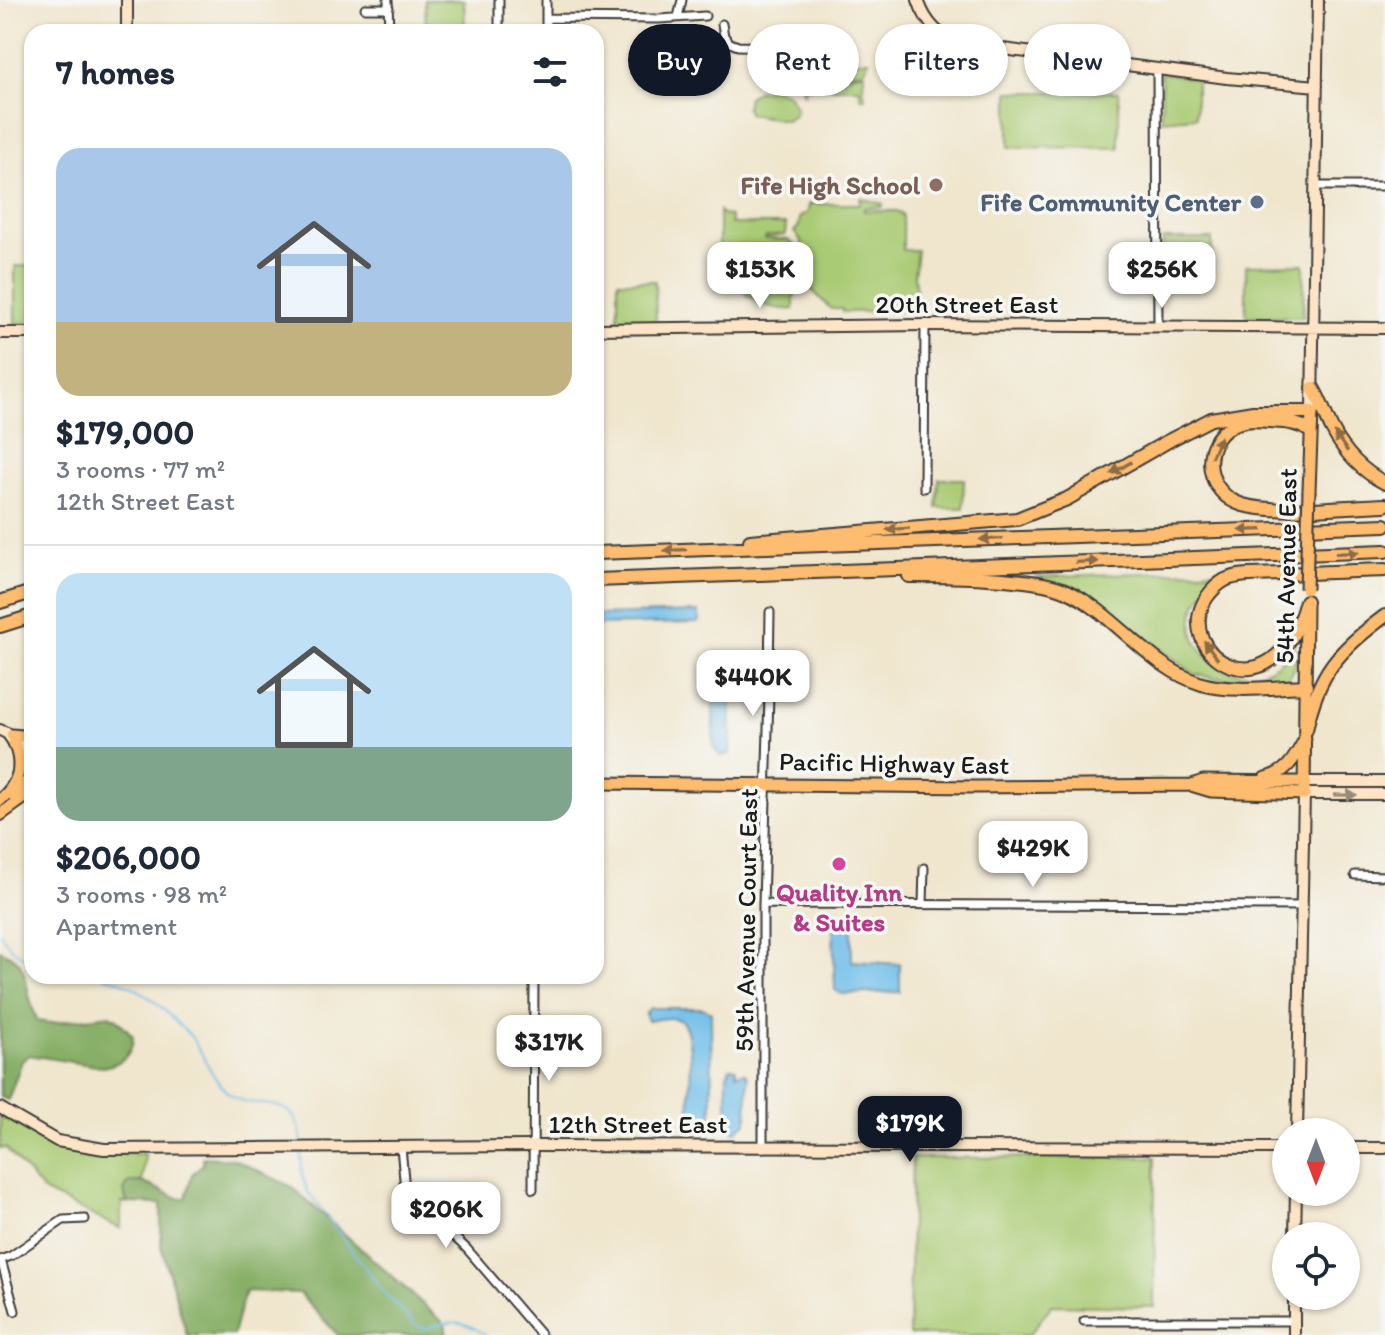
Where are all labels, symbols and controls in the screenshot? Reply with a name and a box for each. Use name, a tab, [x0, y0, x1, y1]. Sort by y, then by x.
chip: Buy	[628, 24, 731, 96]
chip: Rent	[747, 24, 859, 96]
chip: Filters	[875, 24, 1008, 96]
chip: New	[1024, 24, 1131, 96]
icon: filters	[528, 50, 572, 94]
text: 7 homes	[56, 52, 175, 93]
place label: Fife High School	[740, 169, 921, 201]
marker: Fife High School	[927, 176, 945, 194]
place label: Fife Community Center	[980, 186, 1242, 218]
marker: Fife Community Center	[1248, 193, 1266, 211]
icon: home	[242, 200, 386, 344]
pin: $153K	[704, 242, 816, 310]
pin: $256K	[1106, 242, 1218, 310]
text: $153K	[725, 252, 795, 284]
text: $256K	[1127, 252, 1197, 284]
street label: 20th Street East	[876, 288, 1059, 320]
text: $179,000	[56, 412, 195, 453]
one-way arrow	[1334, 432, 1349, 453]
one-way arrow	[1209, 435, 1222, 458]
text: 3 rooms · 77 m²	[56, 453, 225, 485]
one-way arrow	[1110, 461, 1132, 475]
street label: 54th Avenue East	[1268, 468, 1304, 664]
text: 12th Street East	[56, 485, 235, 517]
one-way arrow	[885, 523, 910, 536]
one-way arrow	[1238, 523, 1263, 536]
one-way arrow	[978, 533, 1003, 546]
one-way arrow	[662, 544, 687, 557]
one-way arrow	[1335, 546, 1360, 559]
one-way arrow	[1075, 555, 1100, 568]
icon: home	[242, 625, 386, 769]
one-way arrow	[1204, 640, 1220, 660]
pin: $440K	[697, 650, 809, 718]
text: $440K	[714, 660, 792, 692]
street label: Pacific Highway East	[779, 745, 1010, 781]
street label: 59th Avenue Court East	[728, 788, 764, 1052]
one-way arrow	[1333, 788, 1358, 801]
pin: $429K	[977, 821, 1089, 889]
text: $429K	[997, 831, 1069, 863]
text: $206,000	[56, 837, 201, 878]
marker: Quality Inn & Suites	[830, 855, 848, 873]
place label: Quality Inn & Suites	[776, 876, 902, 938]
text: 3 rooms · 98 m²	[56, 878, 227, 910]
text: Apartment	[56, 910, 177, 942]
pin: $317K	[493, 1015, 605, 1083]
text: $317K	[515, 1025, 583, 1057]
pin: $179K	[854, 1096, 966, 1164]
text: $179K	[876, 1106, 944, 1138]
street label: 12th Street East	[548, 1108, 728, 1140]
north arrow	[1272, 1118, 1360, 1206]
map controls	[1272, 1118, 1360, 1310]
pin: $206K	[390, 1182, 502, 1250]
text: $206K	[409, 1192, 483, 1224]
button: locate	[1272, 1222, 1360, 1310]

